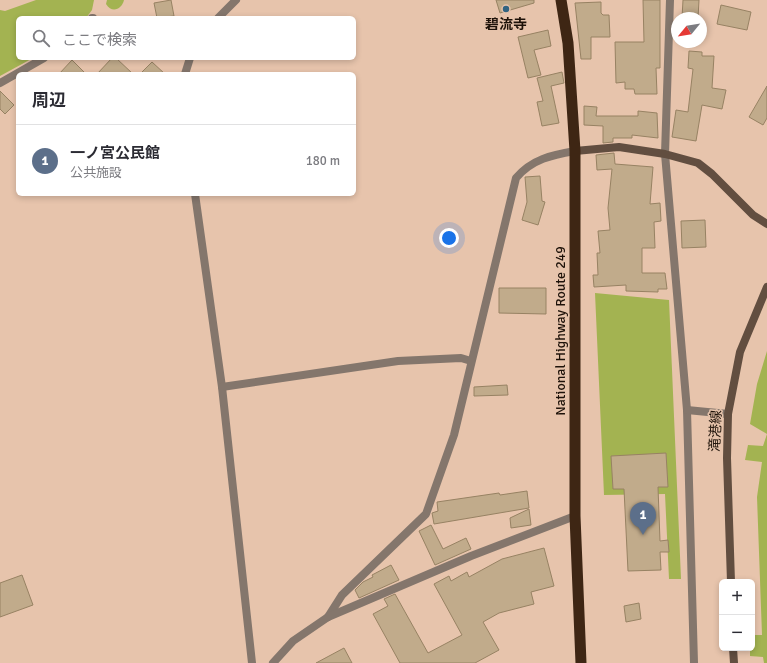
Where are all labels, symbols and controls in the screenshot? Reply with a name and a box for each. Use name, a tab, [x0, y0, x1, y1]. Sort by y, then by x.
marker: 碧流寺	[501, 4, 511, 14]
north arrow	[671, 12, 707, 48]
search box	[16, 16, 356, 60]
place label: 碧流寺	[485, 16, 527, 33]
icon: search	[30, 27, 52, 49]
text: ここで検索	[62, 31, 137, 49]
text: 周辺	[32, 90, 66, 111]
text: 一ノ宮公民館	[70, 144, 160, 162]
text: 1	[41, 153, 49, 169]
text: 180 m	[306, 153, 340, 169]
text: 公共施設	[70, 165, 122, 181]
your location	[439, 228, 459, 248]
street label: National Highway Route 249	[552, 246, 569, 416]
street label: 滝港線	[706, 410, 725, 452]
pin: 1	[630, 502, 656, 535]
map controls	[719, 579, 755, 651]
button: +	[719, 579, 755, 615]
button: −	[719, 615, 755, 651]

